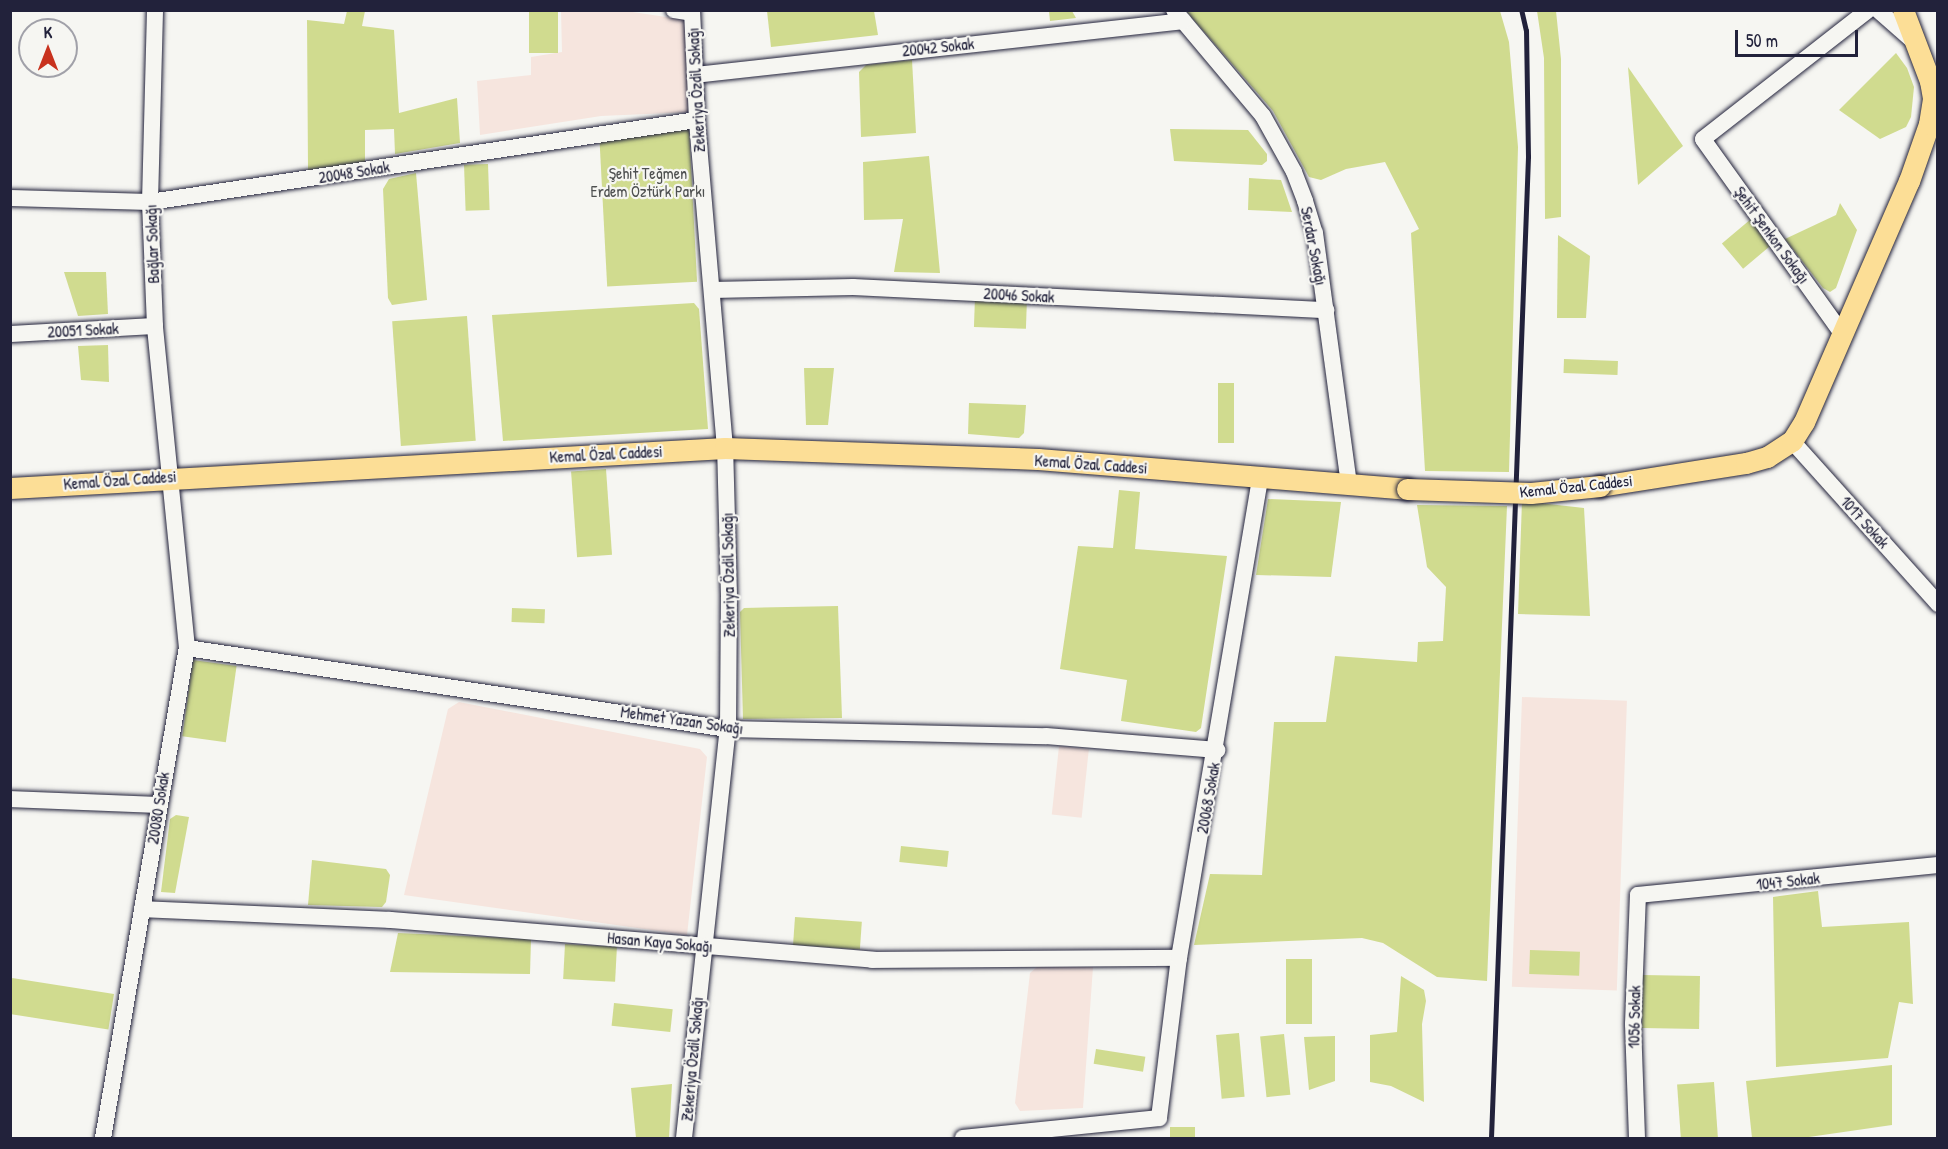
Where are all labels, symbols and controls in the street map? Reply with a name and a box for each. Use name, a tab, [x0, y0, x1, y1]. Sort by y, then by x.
north arrow	[18, 18, 78, 78]
scale bar	[1738, 18, 1861, 56]
text: K	[44, 21, 52, 43]
street label: Zekeriya Özdil Sokağı	[683, 27, 709, 153]
text: 50 m	[1746, 28, 1778, 53]
street label: 20042 Sokak	[901, 34, 975, 60]
street label: 20048 Sokak	[317, 157, 391, 187]
park label: Şehit Teğmen Erdem Öztürk Parkı	[591, 163, 705, 201]
street label: Şehit Şenkon Sokağı	[1730, 183, 1814, 287]
street label: Bağlar Sokağı	[141, 204, 163, 284]
street label: Serdar Sokağı	[1297, 205, 1331, 287]
street label: 20046 Sokak	[983, 284, 1055, 306]
street label: 20051 Sokak	[47, 319, 119, 341]
street label: Kemal Özal Caddesi	[549, 441, 663, 467]
street label: Kemal Özal Caddesi	[1034, 450, 1148, 478]
street label: Kemal Özal Caddesi	[63, 466, 177, 494]
street label: Kemal Özal Caddesi	[1519, 471, 1633, 501]
street label: 1017 Sokak	[1837, 492, 1893, 552]
street label: Zekeriya Özdil Sokağı	[717, 512, 739, 638]
street label: Mehmet Yazan Sokağı	[619, 702, 745, 738]
street label: 20068 Sokak	[1192, 761, 1224, 835]
street label: 20080 Sokak	[143, 770, 173, 846]
street label: 1047 Sokak	[1755, 868, 1821, 894]
street label: Hasan Kaya Sokağı	[606, 928, 714, 956]
street label: 1056 Sokak	[1624, 985, 1644, 1049]
street label: Zekeriya Özdil Sokağı	[677, 996, 707, 1122]

